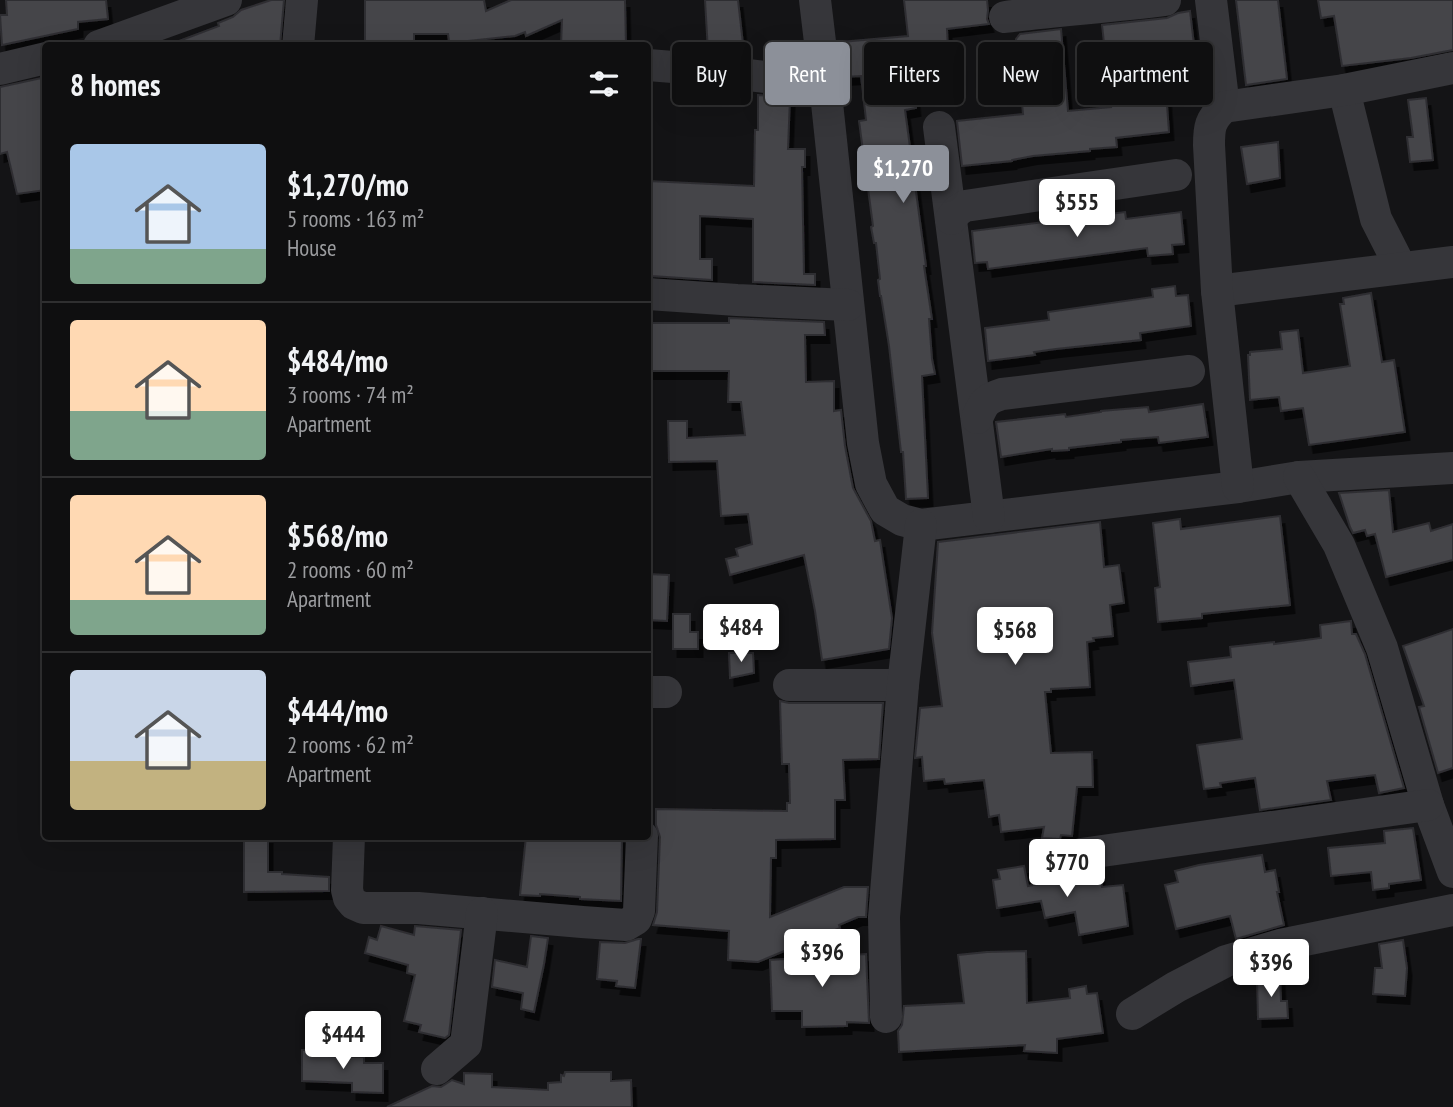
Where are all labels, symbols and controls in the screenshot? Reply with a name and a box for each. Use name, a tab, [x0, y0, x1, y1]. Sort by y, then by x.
chip: Buy	[672, 42, 751, 105]
chip: Rent	[765, 42, 850, 105]
chip: Filters	[864, 42, 964, 105]
chip: New	[978, 42, 1063, 105]
chip: Apartment	[1077, 42, 1213, 105]
text: 8 homes	[70, 65, 161, 104]
icon: filters	[585, 65, 623, 103]
pin: $1,270	[846, 146, 960, 205]
text: $1,270	[873, 153, 933, 182]
text: $1,270/mo	[287, 165, 409, 204]
icon: home	[126, 172, 210, 256]
pin: $555	[1036, 180, 1118, 239]
text: $555	[1055, 187, 1099, 216]
text: 5 rooms · 163 m²	[287, 204, 424, 233]
text: House	[287, 233, 337, 262]
text: $484/mo	[287, 341, 388, 380]
icon: home	[126, 348, 210, 432]
text: 3 rooms · 74 m²	[287, 380, 414, 409]
text: Apartment	[287, 409, 371, 438]
text: $568/mo	[287, 516, 388, 555]
icon: home	[126, 523, 210, 607]
text: 2 rooms · 60 m²	[287, 555, 414, 584]
text: Apartment	[287, 584, 371, 613]
pin: $484	[700, 604, 782, 664]
pin: $568	[974, 608, 1056, 667]
text: $484	[719, 612, 763, 641]
text: $568	[993, 615, 1037, 644]
text: $444/mo	[287, 691, 388, 730]
icon: home	[126, 698, 210, 782]
text: 2 rooms · 62 m²	[287, 730, 414, 759]
text: Apartment	[287, 759, 371, 788]
pin: $770	[1026, 839, 1108, 899]
text: $770	[1045, 847, 1089, 876]
pin: $396	[781, 930, 863, 989]
text: $396	[800, 937, 844, 966]
pin: $396	[1230, 940, 1312, 999]
text: $396	[1249, 947, 1293, 976]
pin: $444	[302, 1012, 384, 1071]
text: $444	[321, 1019, 365, 1048]

